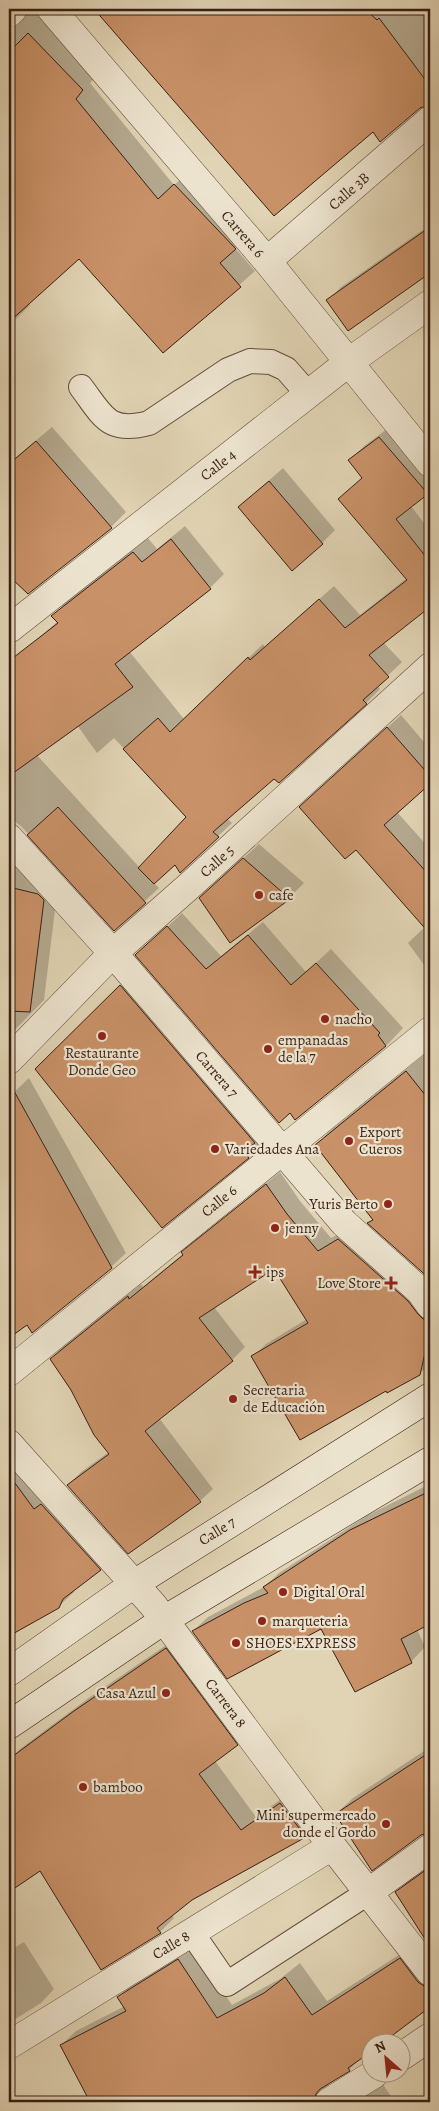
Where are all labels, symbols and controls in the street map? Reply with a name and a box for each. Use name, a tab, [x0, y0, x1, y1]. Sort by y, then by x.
street label: Calle 3B	[324, 167, 374, 214]
street label: Carrera 6	[217, 206, 269, 262]
street label: Calle 4	[196, 445, 240, 485]
street label: Calle 5	[196, 840, 238, 882]
place label: cafe	[269, 885, 294, 905]
marker: cafe	[253, 889, 265, 901]
place label: nacho	[335, 1009, 372, 1029]
marker: nacho	[319, 1013, 331, 1025]
marker: Restaurante Donde Geo	[96, 1030, 108, 1042]
place label: empanadas de la 7	[278, 1030, 348, 1067]
place label: Restaurante Donde Geo	[65, 1043, 139, 1080]
marker: empanadas de la 7	[262, 1043, 274, 1055]
street label: Carrera 7	[191, 1046, 243, 1102]
place label: Export Cueros	[359, 1122, 402, 1159]
marker: Export Cueros	[343, 1135, 355, 1147]
place label: Variedades Ana	[224, 1139, 319, 1159]
marker: Variedades Ana	[209, 1143, 221, 1155]
street label: Calle 6	[197, 1180, 241, 1221]
place label: Yuris Berto	[309, 1194, 378, 1214]
marker: Yuris Berto	[382, 1198, 394, 1210]
place label: jenny	[285, 1218, 319, 1238]
marker: jenny	[269, 1222, 281, 1234]
place label: ips	[266, 1262, 284, 1282]
marker: ips	[248, 1265, 262, 1279]
place label: Love Store	[317, 1273, 381, 1293]
marker: Love Store	[385, 1277, 397, 1289]
place label: Secretaria de Educación	[243, 1380, 325, 1417]
marker: Secretaria de Educación	[227, 1393, 239, 1405]
street label: Calle 7	[195, 1512, 240, 1550]
place label: Digital Oral	[293, 1582, 365, 1602]
marker: Digital Oral	[277, 1586, 289, 1598]
place label: marqueteria	[272, 1611, 348, 1631]
marker: marqueteria	[256, 1615, 268, 1627]
place label: SHOES EXPRESS	[246, 1633, 356, 1653]
marker: SHOES EXPRESS	[230, 1637, 242, 1649]
street label: Carrera 8	[201, 1674, 251, 1732]
place label: Casa Azul	[96, 1683, 156, 1703]
marker: Casa Azul	[160, 1687, 172, 1699]
place label: bamboo	[93, 1777, 143, 1797]
marker: bamboo	[77, 1781, 89, 1793]
place label: Mini supermercado donde el Gordo	[256, 1805, 376, 1842]
marker: Mini supermercado donde el Gordo	[380, 1818, 392, 1830]
street label: Calle 8	[148, 1926, 194, 1964]
north arrow	[362, 2034, 412, 2084]
text: N	[371, 2036, 389, 2058]

